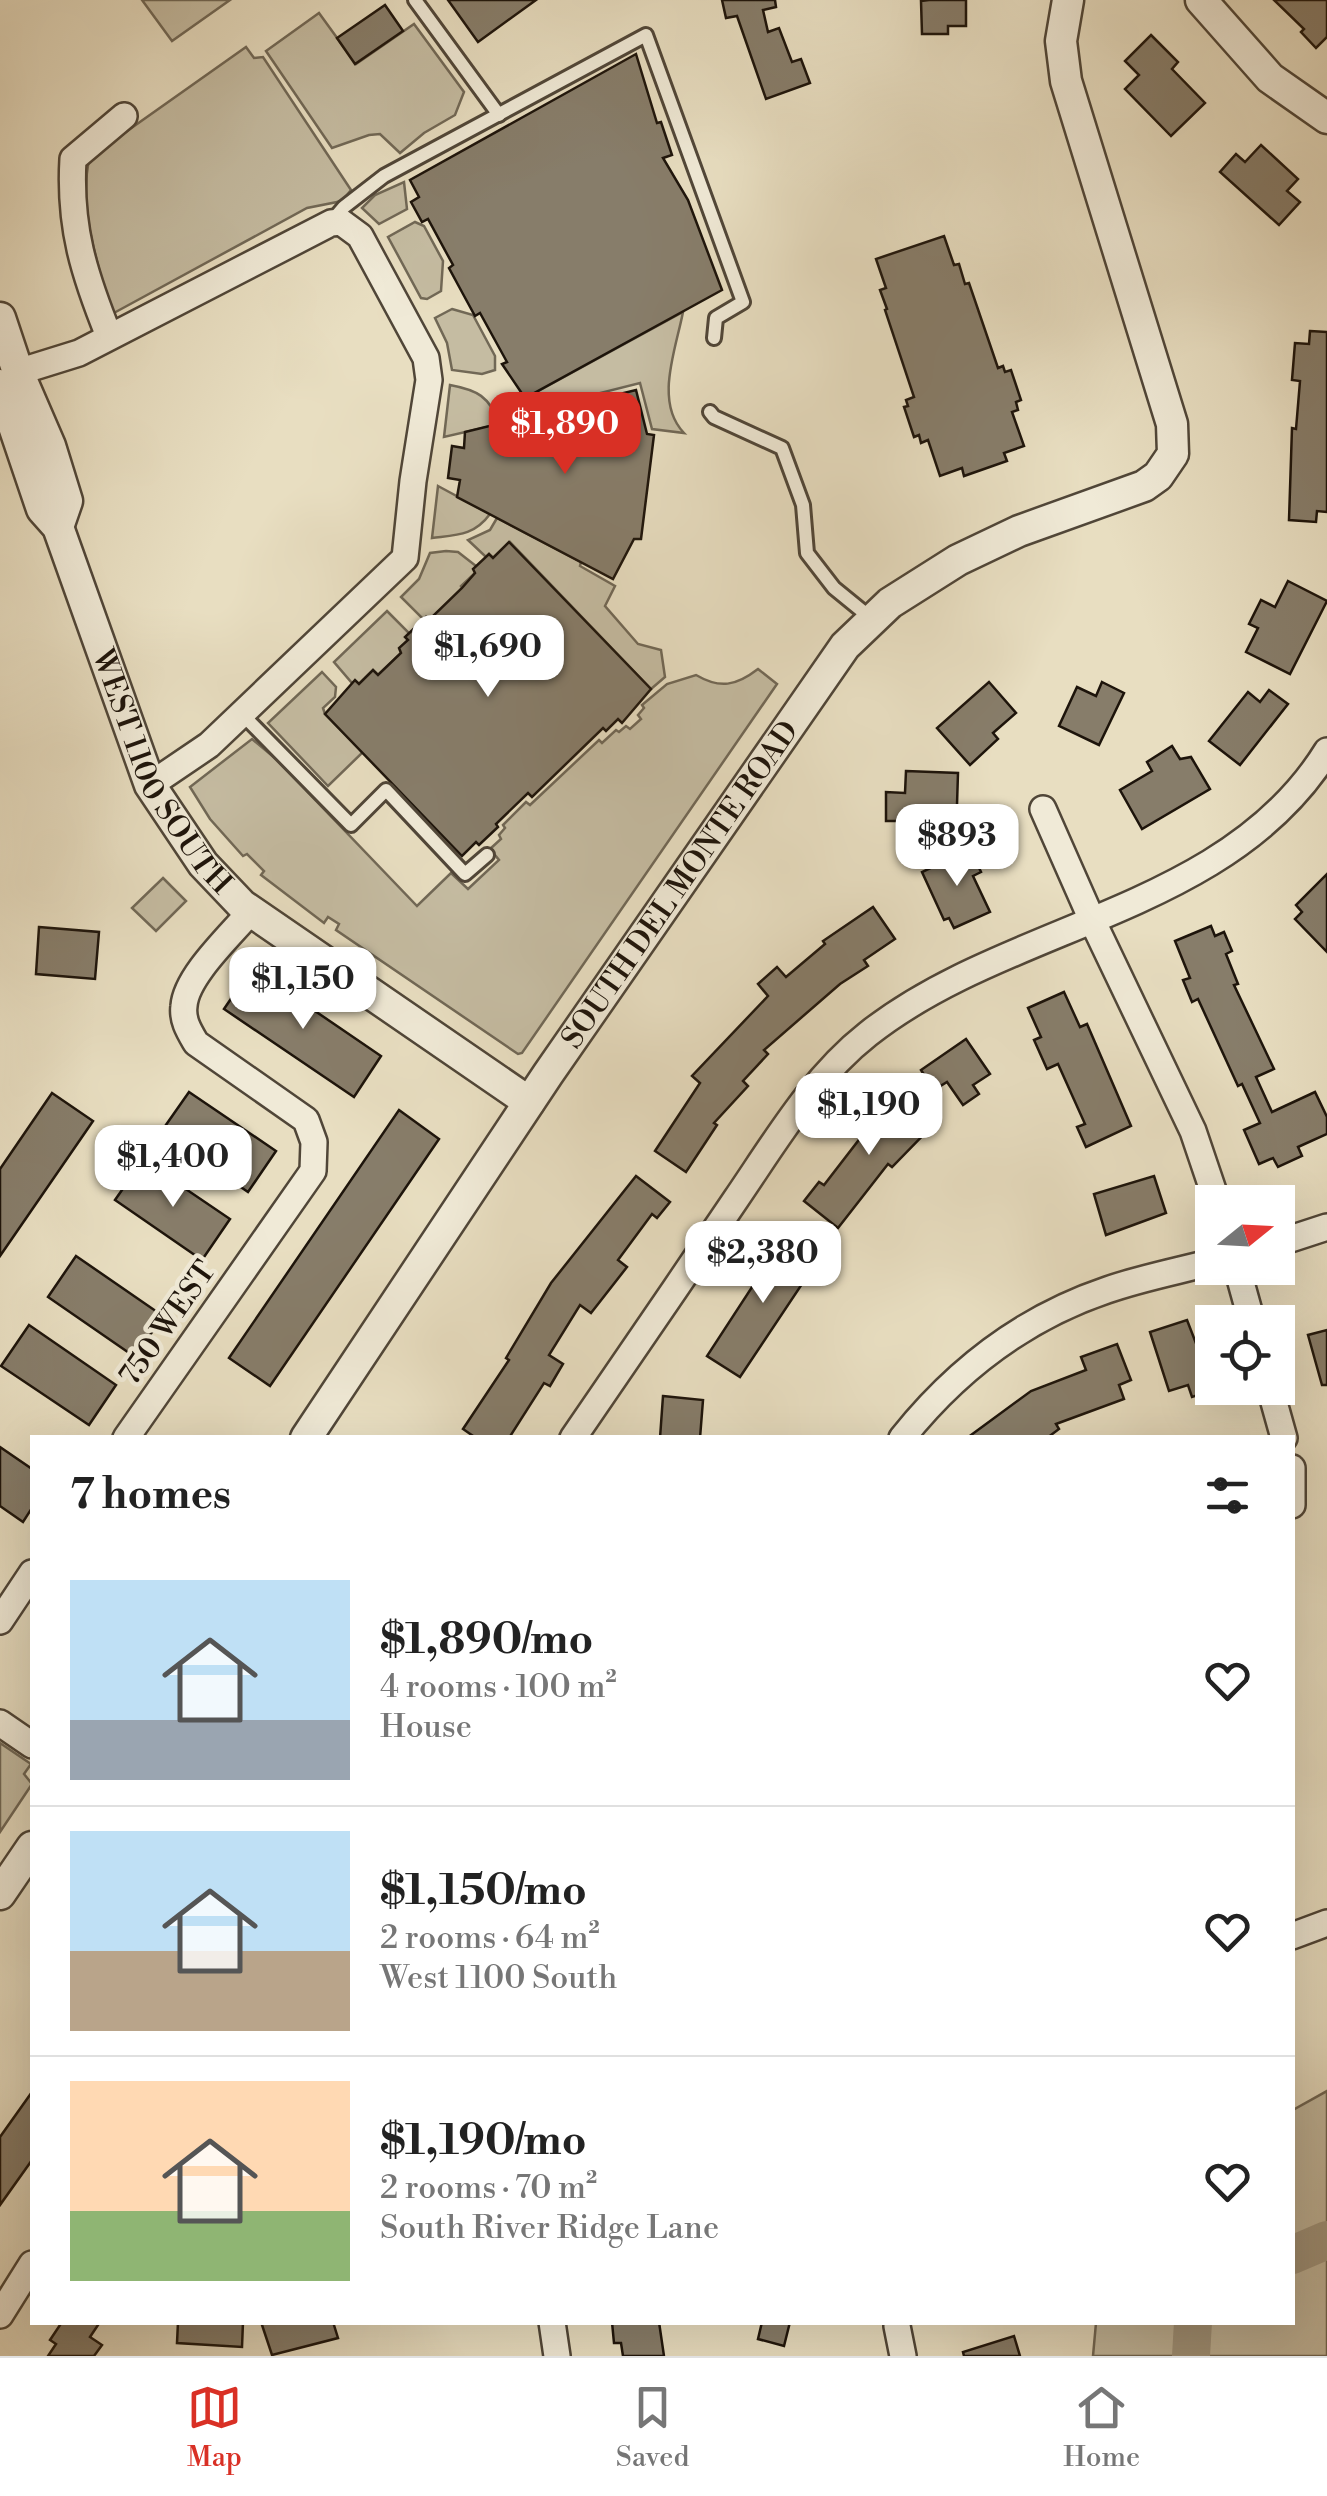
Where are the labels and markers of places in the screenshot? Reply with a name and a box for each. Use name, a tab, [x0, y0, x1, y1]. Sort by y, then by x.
pin: $1,890	[484, 392, 646, 477]
pin: $1,690	[407, 615, 569, 700]
pin: $893	[898, 804, 1016, 889]
pin: $1,150	[222, 947, 384, 1032]
pin: $1,190	[788, 1073, 950, 1158]
pin: $1,400	[92, 1125, 254, 1210]
pin: $2,380	[682, 1221, 844, 1306]

